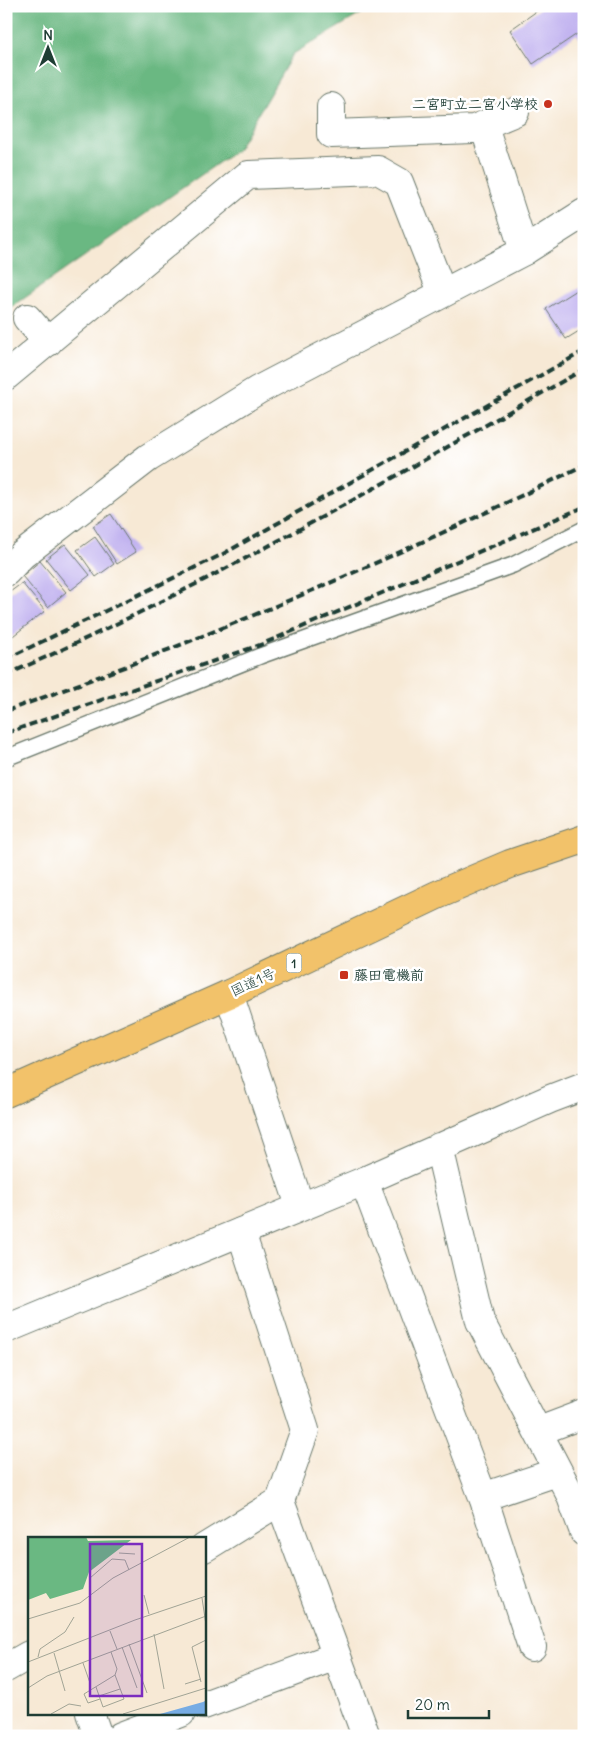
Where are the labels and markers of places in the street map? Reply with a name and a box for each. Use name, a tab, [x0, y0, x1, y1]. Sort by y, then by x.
place label: 二宮町立二宮小学校	[412, 95, 538, 113]
marker: 二宮町立二宮小学校	[542, 98, 554, 110]
place label: 藤田電機前	[354, 966, 424, 984]
marker: 藤田電機前	[338, 969, 350, 981]

